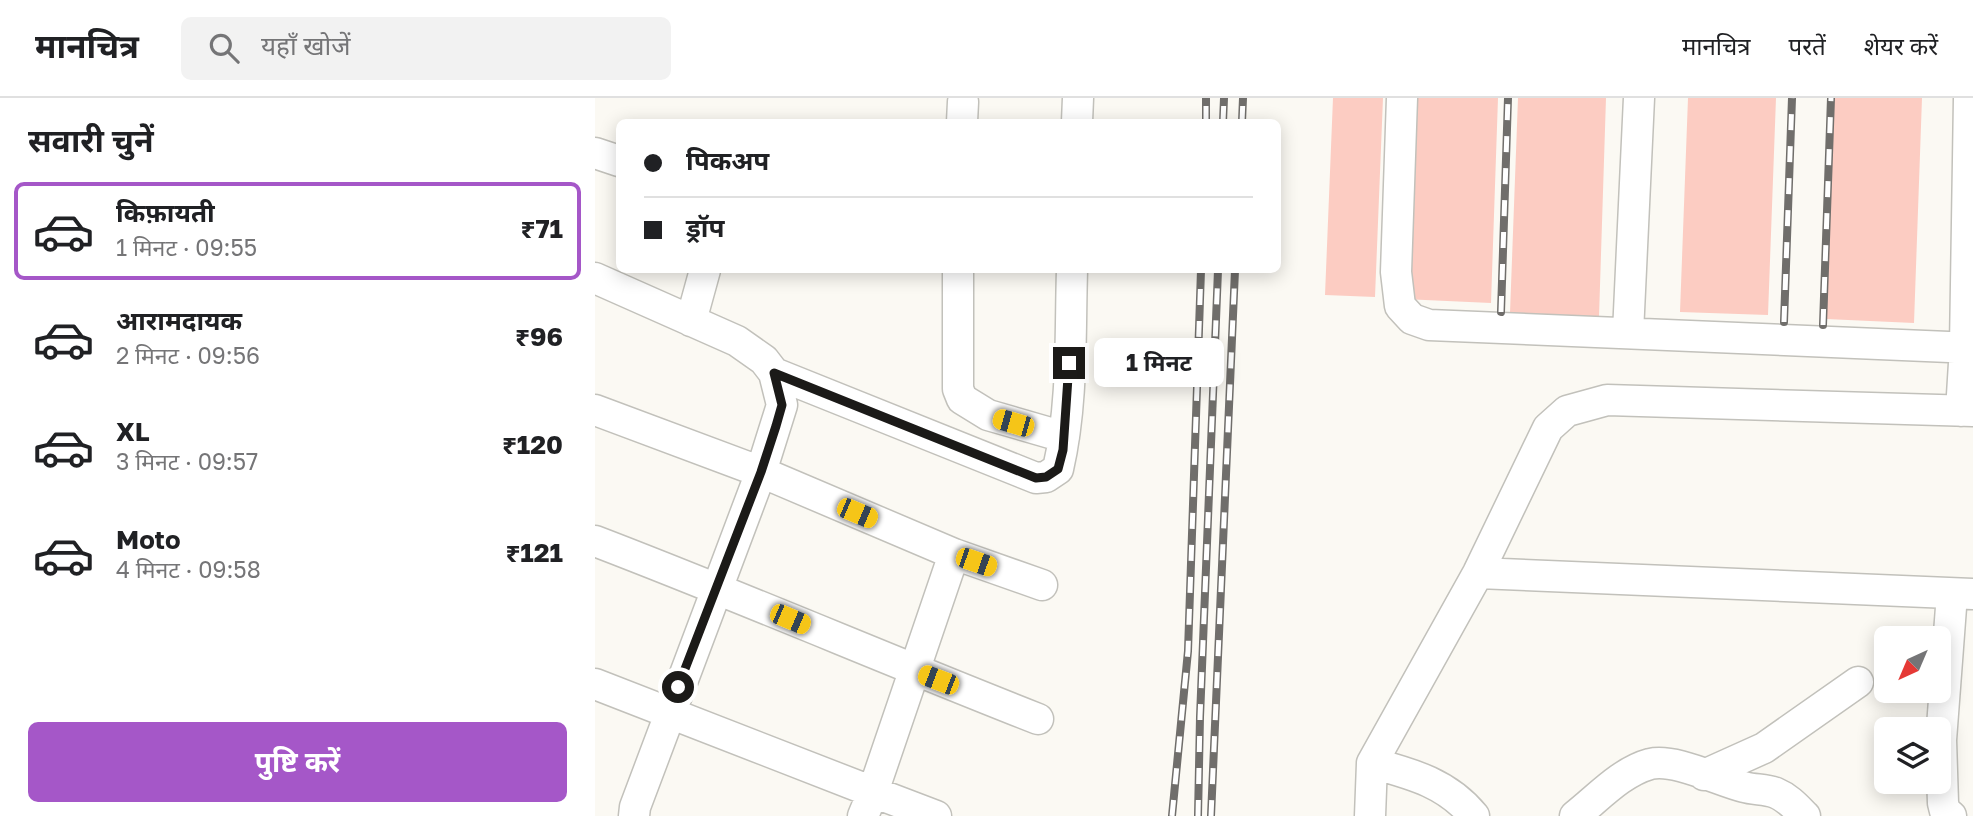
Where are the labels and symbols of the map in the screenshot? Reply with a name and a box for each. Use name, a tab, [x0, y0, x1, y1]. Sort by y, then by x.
callout: 1 मिनट	[1093, 338, 1223, 388]
route end	[1053, 347, 1085, 379]
car	[990, 407, 1037, 439]
car	[834, 495, 881, 531]
car	[953, 545, 1000, 579]
car	[767, 601, 814, 637]
north arrow	[1874, 626, 1951, 704]
car	[915, 663, 962, 697]
route start	[662, 671, 694, 703]

